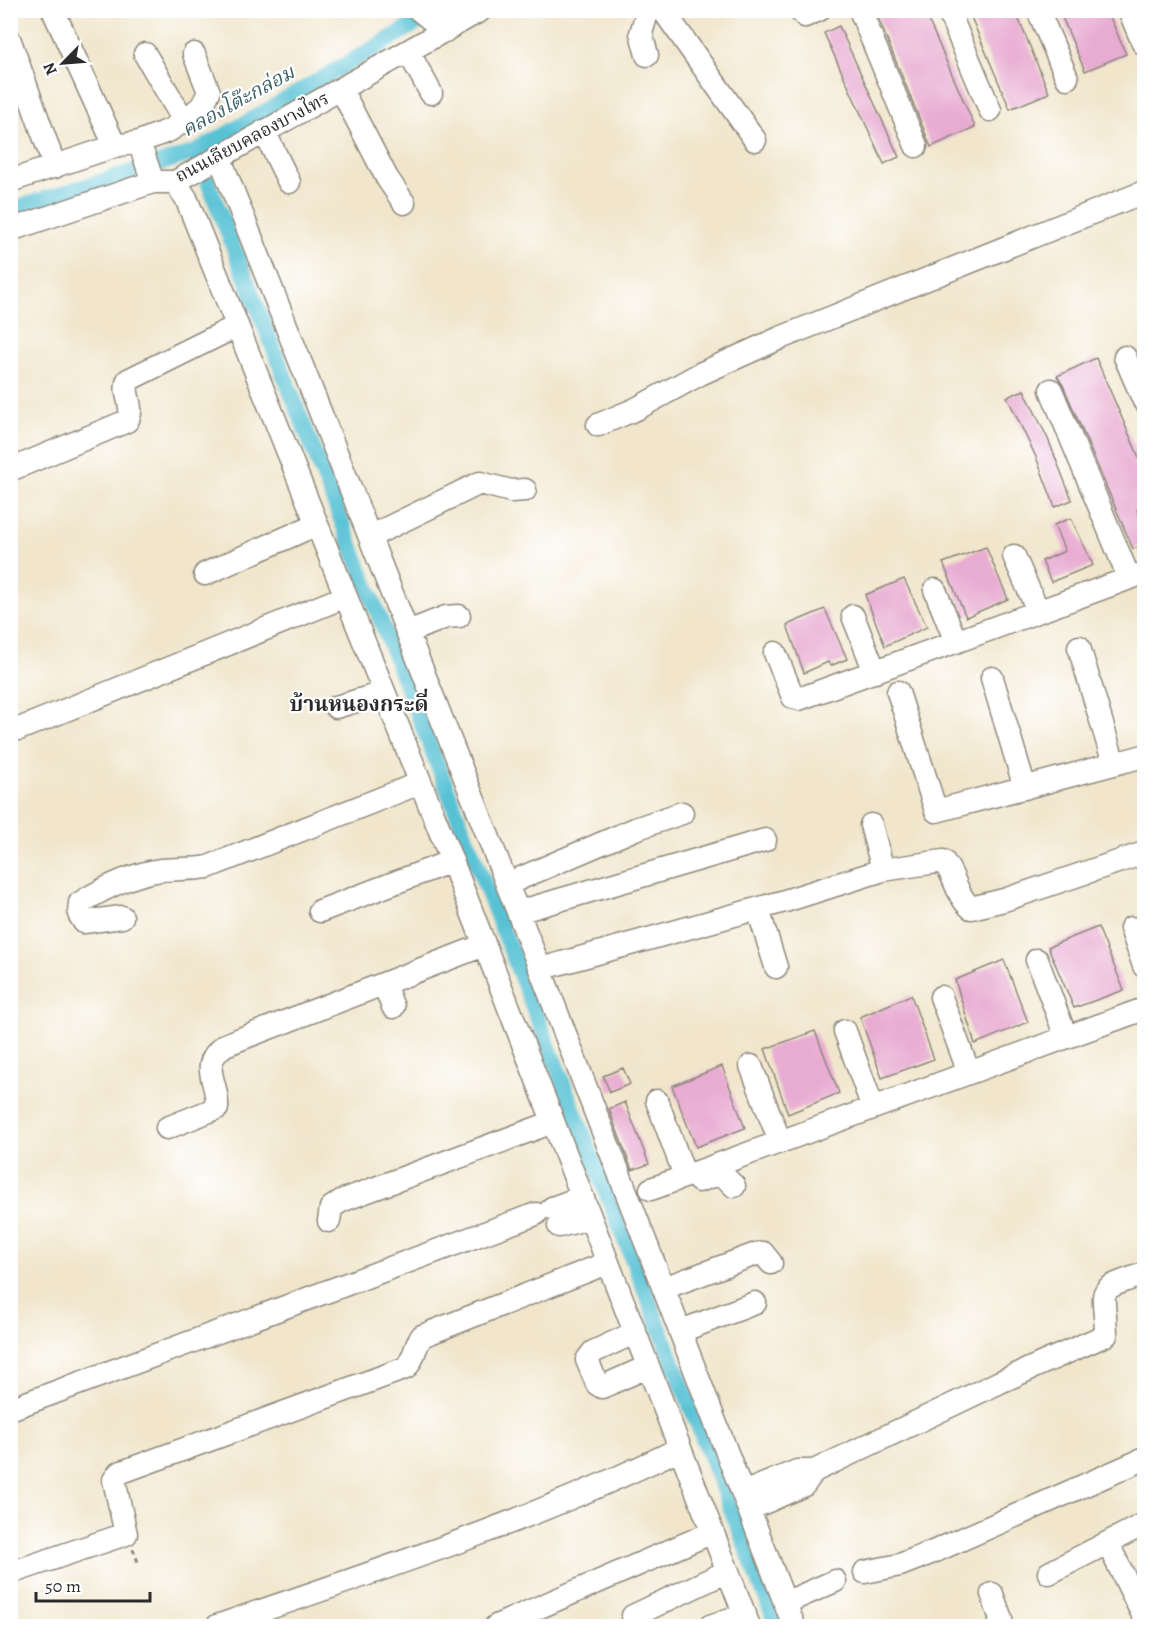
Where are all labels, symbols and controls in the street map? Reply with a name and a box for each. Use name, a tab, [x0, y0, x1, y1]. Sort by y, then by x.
north arrow	[33, 33, 93, 93]
water label: คลองโต๊ะกล่อม	[176, 58, 300, 143]
text: N	[38, 59, 63, 79]
street label: ถนนเลียบคลองบางไทร	[171, 86, 333, 188]
district label: บ้านหนองกระดี่	[290, 688, 428, 718]
scale bar	[36, 1565, 150, 1603]
text: 50 m	[45, 1574, 81, 1598]

